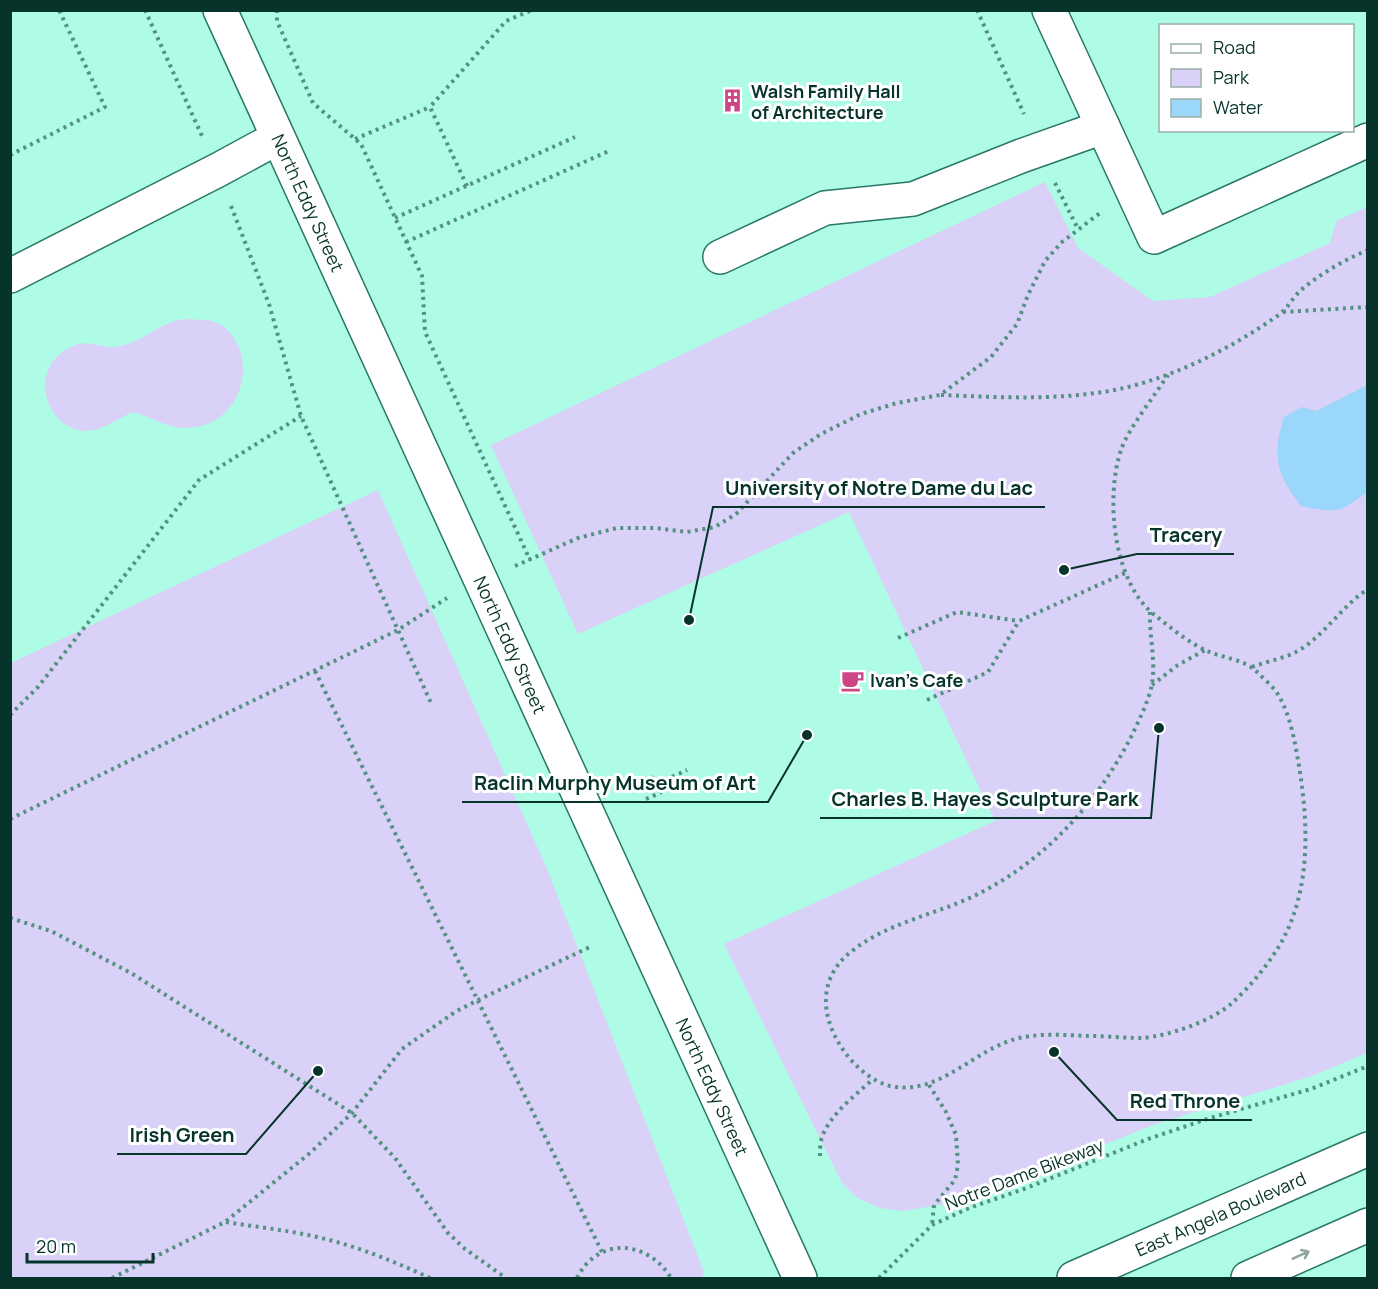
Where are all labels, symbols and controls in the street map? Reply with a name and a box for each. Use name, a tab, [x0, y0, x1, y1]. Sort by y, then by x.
legend	[1159, 24, 1354, 132]
text: Road	[1213, 35, 1256, 59]
text: Park	[1213, 65, 1250, 89]
place label: Walsh Family Hall of Architecture	[751, 79, 901, 124]
building icon: Walsh Family Hall of Architecture	[720, 88, 746, 114]
text: Water	[1213, 95, 1263, 119]
street label: North Eddy Street	[266, 130, 350, 275]
callout: University of Notre Dame du Lac	[713, 469, 1045, 507]
text: University of Notre Dame du Lac	[725, 474, 1033, 501]
callout: Tracery	[1137, 516, 1234, 554]
text: Tracery	[1150, 521, 1223, 548]
street label: North Eddy Street	[469, 572, 552, 717]
cafe icon: Ivan's Cafe	[839, 667, 865, 693]
place label: Ivan's Cafe	[870, 668, 963, 692]
callout: Raclin Murphy Museum of Art	[462, 764, 768, 802]
text: Raclin Murphy Museum of Art	[474, 769, 756, 796]
callout: Charles B. Hayes Sculpture Park	[820, 780, 1151, 818]
text: Charles B. Hayes Sculpture Park	[831, 785, 1140, 812]
street label: North Eddy Street	[671, 1014, 754, 1159]
callout: Red Throne	[1117, 1082, 1252, 1120]
text: Red Throne	[1130, 1087, 1240, 1114]
callout: Irish Green	[117, 1116, 246, 1154]
text: Irish Green	[129, 1121, 235, 1148]
street label: Notre Dame Bikeway	[941, 1132, 1107, 1215]
street label: East Angela Boulevard	[1131, 1166, 1310, 1262]
scale bar	[27, 1226, 153, 1264]
text: 20 m	[36, 1234, 76, 1258]
one-way arrow	[1292, 1249, 1310, 1260]

